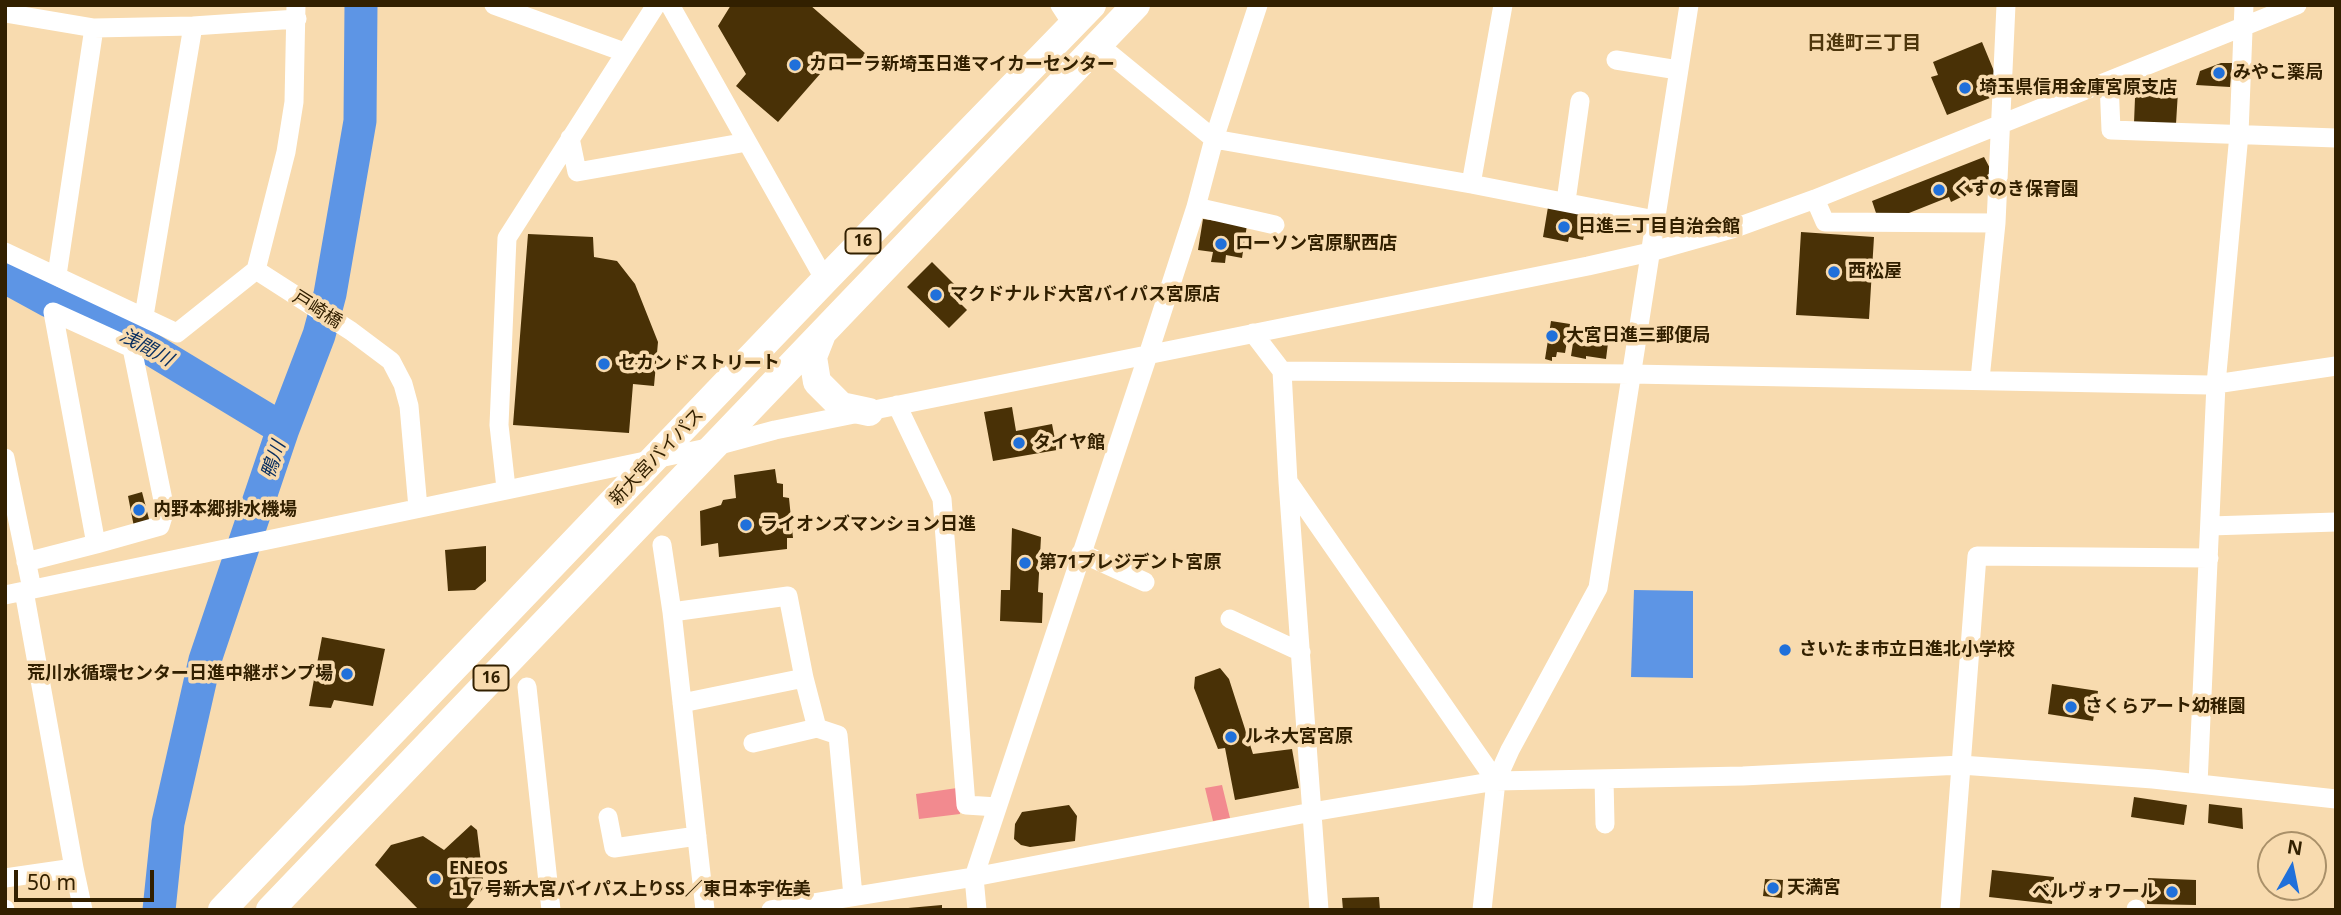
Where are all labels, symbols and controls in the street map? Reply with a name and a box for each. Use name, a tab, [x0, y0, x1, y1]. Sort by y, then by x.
district label: 日進町三丁目	[1807, 33, 1921, 55]
place label: カローラ新埼玉日進マイカーセンター	[809, 54, 1115, 76]
marker: カローラ新埼玉日進マイカーセンター	[787, 57, 803, 73]
place label: みやこ薬局	[2233, 62, 2323, 84]
marker: みやこ薬局	[2211, 65, 2227, 81]
place label: 埼玉県信用金庫宮原支店	[1979, 77, 2177, 99]
marker: 埼玉県信用金庫宮原支店	[1957, 80, 1973, 96]
place label: くすのき保育園	[1953, 179, 2079, 201]
marker: くすのき保育園	[1931, 182, 1947, 198]
place label: 日進三丁目自治会館	[1578, 216, 1740, 238]
marker: 日進三丁目自治会館	[1556, 219, 1572, 235]
road number: 16	[846, 229, 880, 254]
place label: ローソン宮原駅西店	[1235, 233, 1397, 255]
marker: ローソン宮原駅西店	[1213, 236, 1229, 252]
place label: 西松屋	[1848, 261, 1902, 283]
marker: 西松屋	[1826, 264, 1842, 280]
place label: マクドナルド大宮バイパス宮原店	[950, 284, 1220, 306]
street label: 戸崎橋	[288, 287, 346, 333]
marker: マクドナルド大宮バイパス宮原店	[928, 287, 944, 303]
water label: 浅間川	[116, 324, 176, 372]
place label: 大宮日進三郵便局	[1566, 325, 1710, 347]
marker: 大宮日進三郵便局	[1544, 328, 1560, 344]
place label: セカンドストリート	[618, 353, 780, 375]
marker: セカンドストリート	[596, 356, 612, 372]
street label: 新大宮バイパス	[605, 404, 709, 510]
place label: タイヤ館	[1033, 432, 1105, 454]
marker: タイヤ館	[1011, 435, 1027, 451]
water label: 鴨川	[257, 438, 291, 482]
place label: 内野本郷排水機場	[153, 499, 297, 521]
marker: 内野本郷排水機場	[131, 502, 147, 518]
place label: ライオンズマンション日進	[760, 514, 976, 536]
marker: ライオンズマンション日進	[738, 517, 754, 533]
place label: 第71プレジデント宮原	[1039, 552, 1222, 574]
marker: 第71プレジデント宮原	[1017, 555, 1033, 571]
place label: さいたま市立日進北小学校	[1799, 639, 2015, 661]
marker: さいたま市立日進北小学校	[1777, 642, 1793, 658]
place label: 荒川水循環センター日進中継ポンプ場	[27, 663, 333, 685]
marker: 荒川水循環センター日進中継ポンプ場	[339, 666, 355, 682]
road number: 16	[474, 666, 508, 691]
place label: さくらアート幼稚園	[2085, 696, 2246, 718]
marker: さくらアート幼稚園	[2063, 699, 2079, 715]
place label: ルネ大宮宮原	[1245, 726, 1353, 748]
marker: ルネ大宮宮原	[1223, 729, 1239, 745]
north arrow	[2257, 831, 2327, 901]
text: N	[2285, 833, 2305, 861]
scale bar	[18, 856, 158, 900]
place label: ENEOS １７号新大宮バイパス上りSS／東日本宇佐美	[449, 858, 811, 900]
text: 50 m	[27, 868, 76, 896]
marker: ENEOS １７号新大宮バイパス上りSS／東日本宇佐美	[427, 871, 443, 887]
place label: 天満宮	[1787, 877, 1841, 899]
marker: 天満宮	[1765, 880, 1781, 896]
place label: ベルヴォワール	[2032, 881, 2158, 903]
marker: ベルヴォワール	[2164, 884, 2180, 900]

